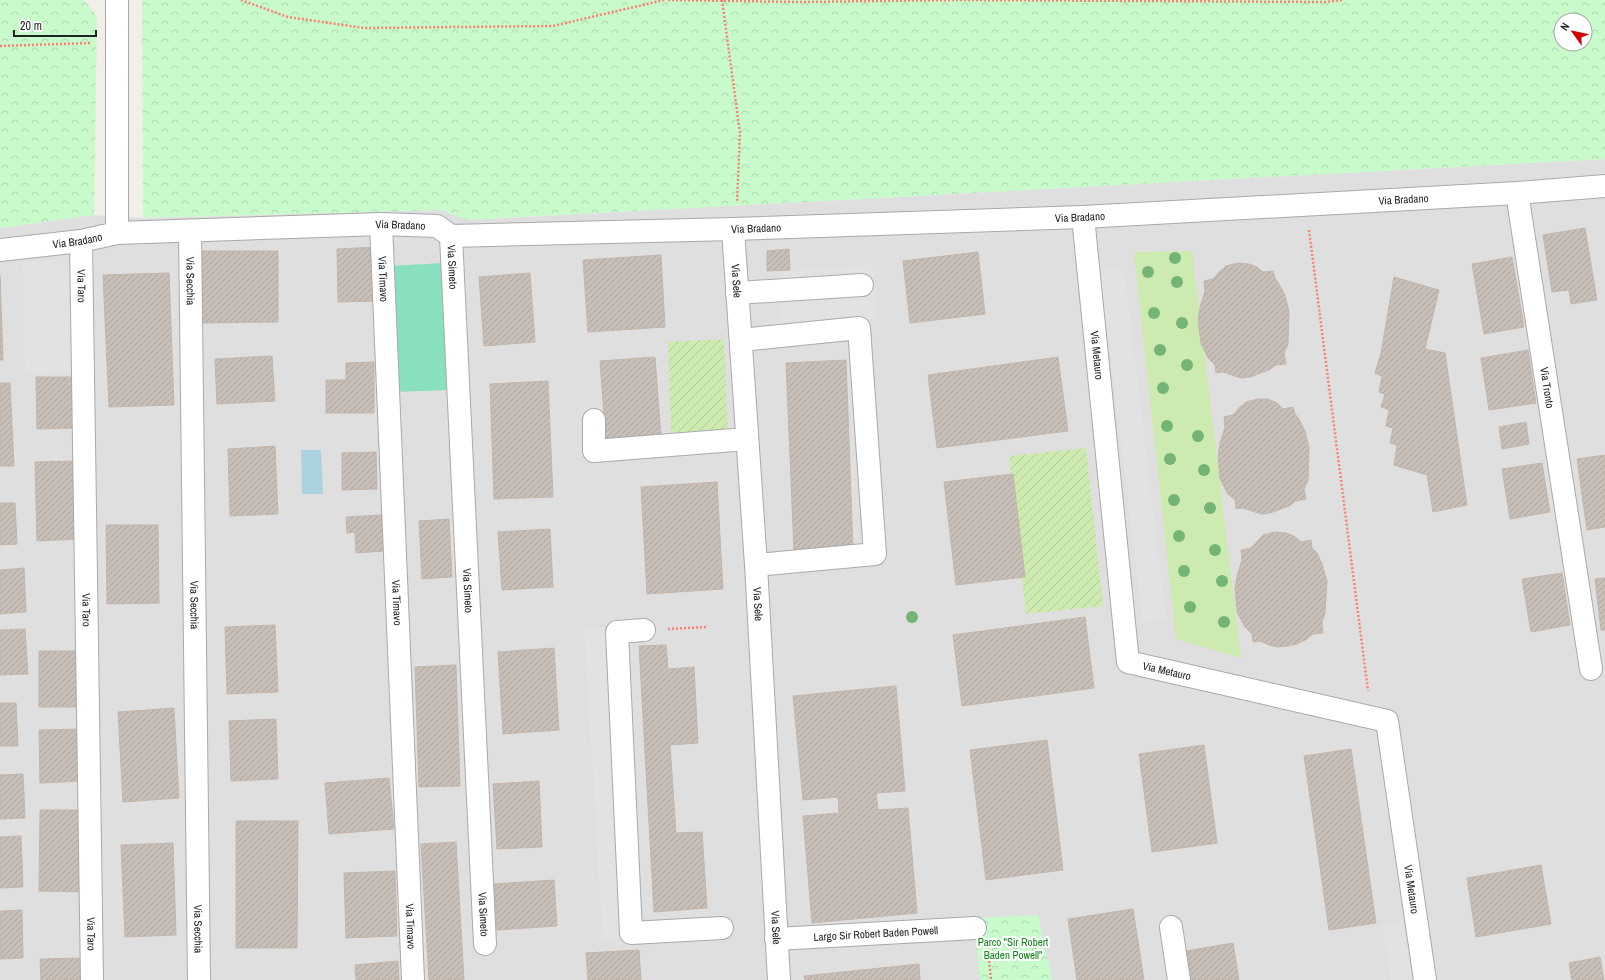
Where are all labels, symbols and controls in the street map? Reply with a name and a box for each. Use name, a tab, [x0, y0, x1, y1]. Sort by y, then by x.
scale bar	[14, 12, 96, 38]
north arrow	[1553, 12, 1593, 52]
text: 20 m	[20, 18, 42, 34]
text: N	[1557, 20, 1572, 33]
street label: Via Bradano	[1378, 191, 1429, 208]
street label: Via Bradano	[1055, 209, 1105, 225]
street label: Via Bradano	[375, 217, 426, 233]
street label: Via Bradano	[731, 220, 781, 236]
street label: Via Bradano	[52, 229, 104, 251]
street label: Via Simeto	[444, 244, 461, 290]
street label: Via Timavo	[375, 256, 391, 302]
street label: Via Secchia	[183, 257, 198, 305]
street label: Via Sele	[728, 263, 745, 298]
street label: Via Taro	[74, 269, 89, 303]
street label: Via Metauro	[1088, 330, 1106, 380]
street label: Via Tronto	[1537, 366, 1557, 409]
street label: Via Simeto	[460, 568, 476, 613]
street label: Via Timavo	[389, 580, 405, 626]
street label: Via Secchia	[187, 581, 202, 629]
street label: Via Sele	[750, 587, 766, 622]
street label: Via Taro	[79, 593, 94, 627]
street label: Via Metauro	[1141, 659, 1192, 683]
street label: Via Metauro	[1401, 864, 1422, 915]
street label: Via Simeto	[476, 892, 492, 937]
street label: Via Timavo	[403, 903, 419, 950]
street label: Via Secchia	[191, 905, 206, 953]
street label: Via Sele	[768, 910, 784, 945]
street label: Via Taro	[84, 917, 99, 951]
street label: Largo Sir Robert Baden Powell	[813, 923, 938, 944]
park label: Parco "Sir Robert Baden Powell"	[978, 935, 1049, 962]

